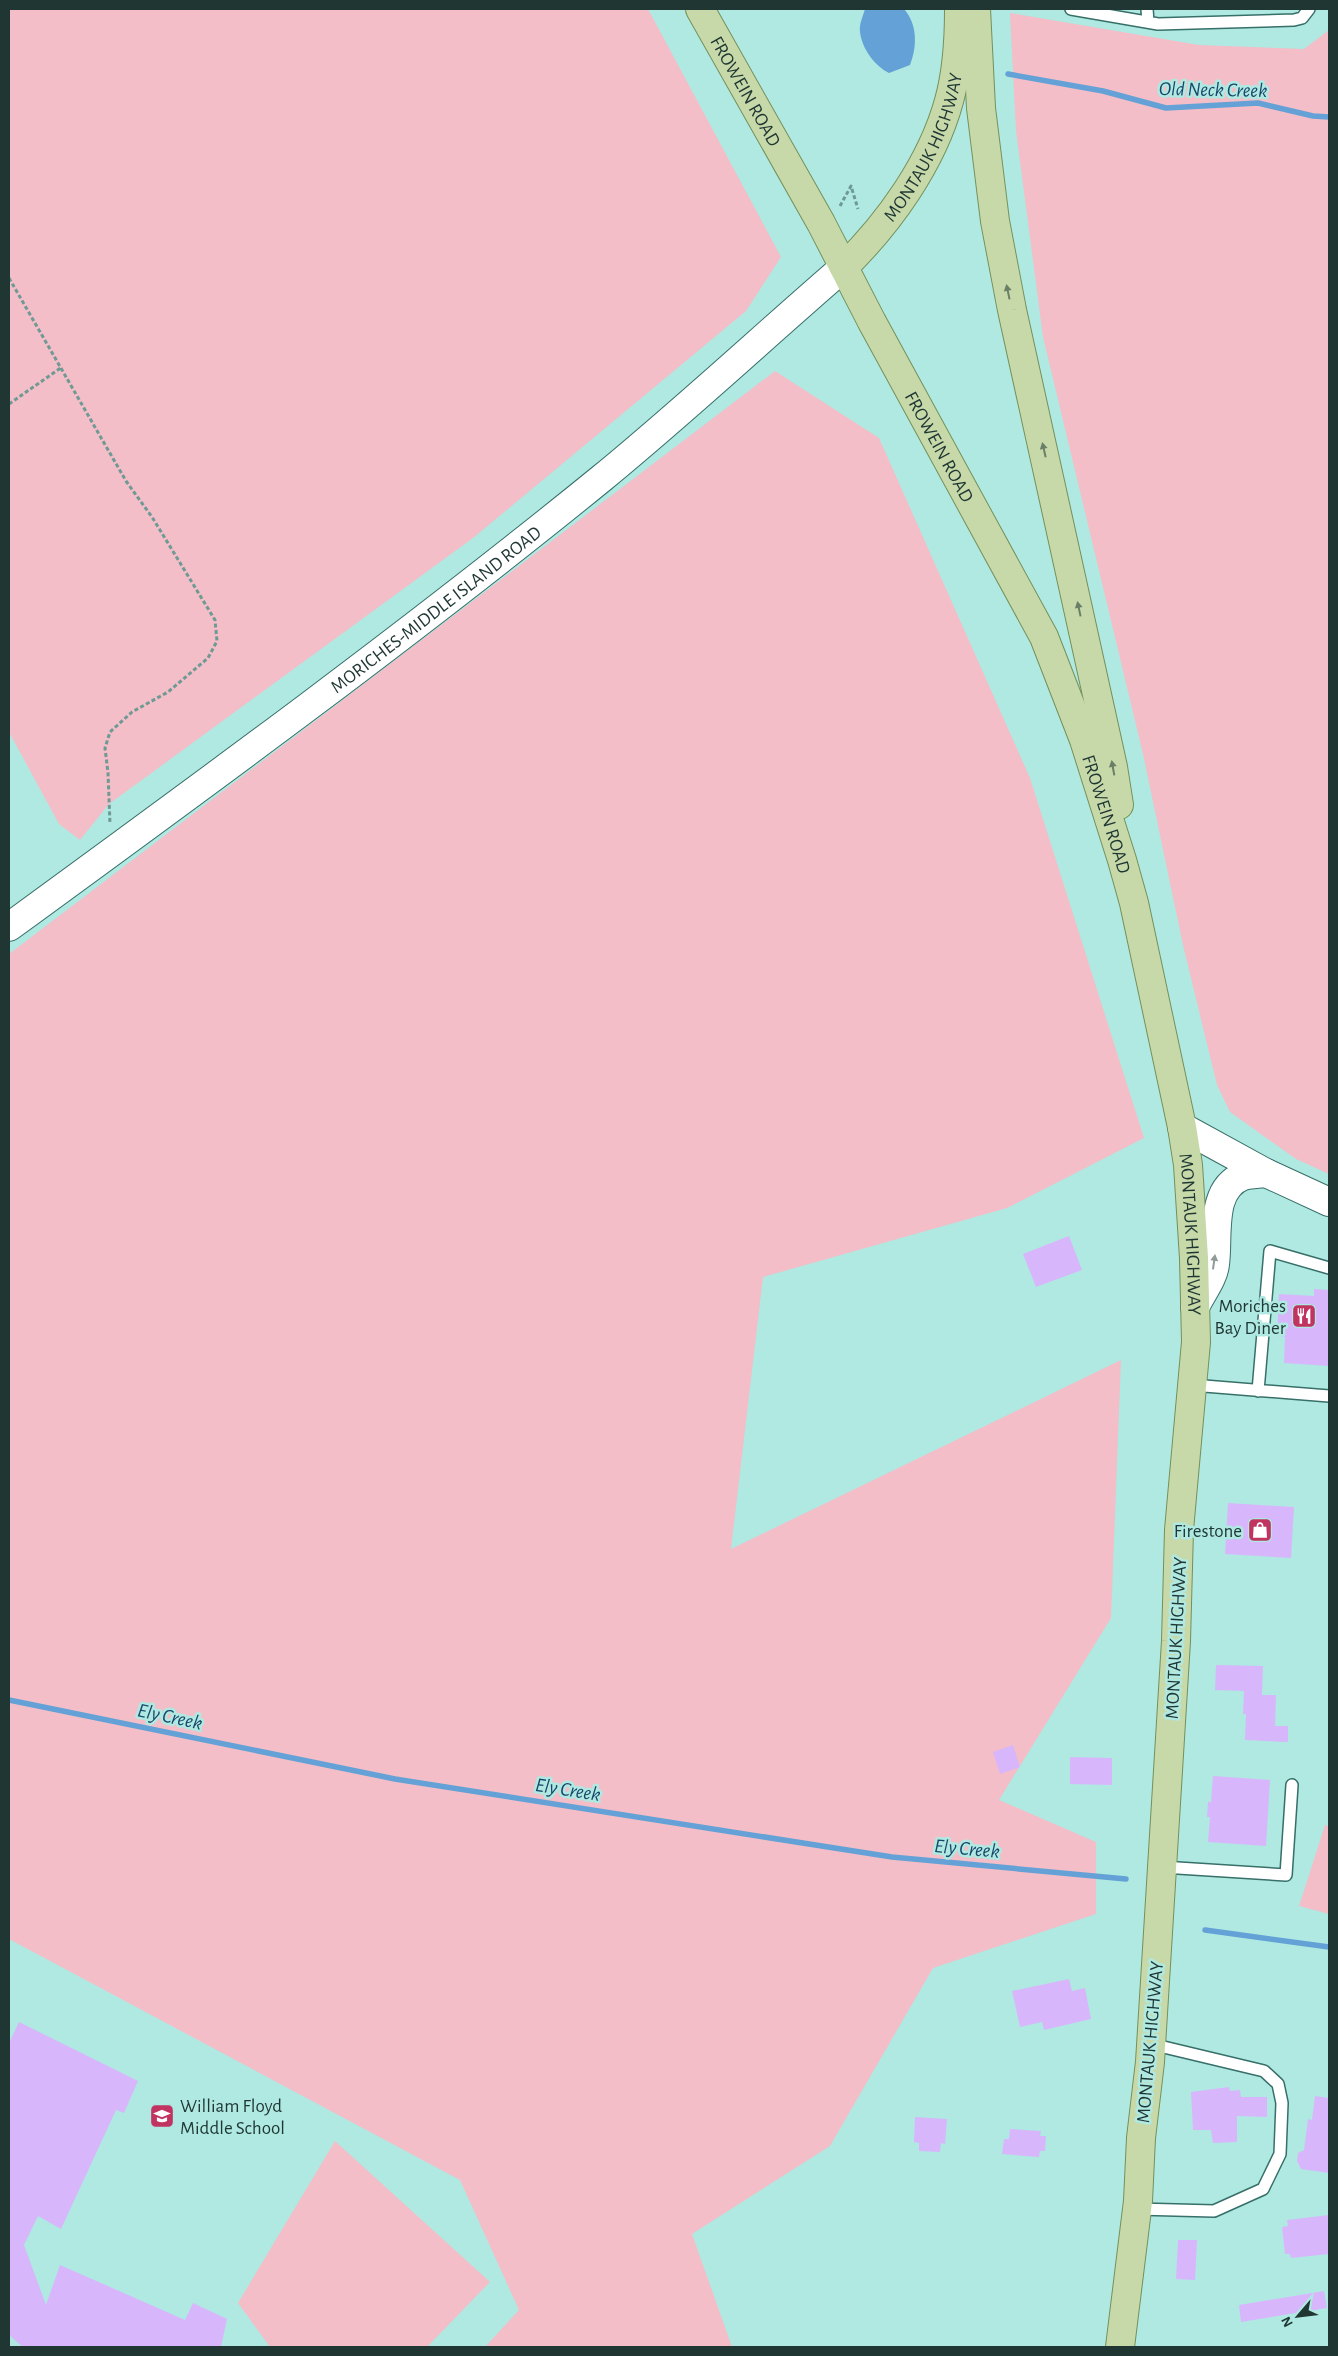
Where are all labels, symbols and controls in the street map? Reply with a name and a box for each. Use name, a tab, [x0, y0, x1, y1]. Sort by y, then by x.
street label: FROWEIN ROAD	[706, 33, 784, 150]
street label: MONTAUK HIGHWAY	[881, 71, 966, 225]
water label: Old Neck Creek	[1159, 79, 1267, 101]
one-way arrow	[1004, 283, 1012, 299]
street label: FROWEIN ROAD	[901, 389, 976, 506]
one-way arrow	[1039, 442, 1047, 458]
street label: MORICHES-MIDDLE ISLAND ROAD	[327, 523, 545, 697]
one-way arrow	[1075, 602, 1083, 617]
street label: FROWEIN ROAD	[1078, 753, 1133, 876]
one-way arrow	[1109, 760, 1117, 776]
street label: MONTAUK HIGHWAY	[1175, 1152, 1203, 1316]
one-way arrow	[1210, 1254, 1218, 1270]
place label: Moriches Bay Diner	[1214, 1297, 1286, 1338]
restaurant icon: Moriches Bay Diner	[1291, 1303, 1317, 1329]
shop icon: Firestone	[1247, 1517, 1273, 1543]
place label: Firestone	[1174, 1522, 1242, 1541]
street label: MONTAUK HIGHWAY	[1163, 1556, 1190, 1720]
water label: Ely Creek	[136, 1700, 204, 1734]
water label: Ely Creek	[534, 1775, 602, 1805]
water label: Ely Creek	[933, 1836, 1001, 1862]
street label: MONTAUK HIGHWAY	[1134, 1960, 1167, 2124]
place label: William Floyd Middle School	[180, 2097, 285, 2138]
school or university icon: William Floyd Middle School	[149, 2103, 175, 2129]
north arrow	[1273, 2291, 1323, 2341]
text: N	[1279, 2314, 1296, 2329]

